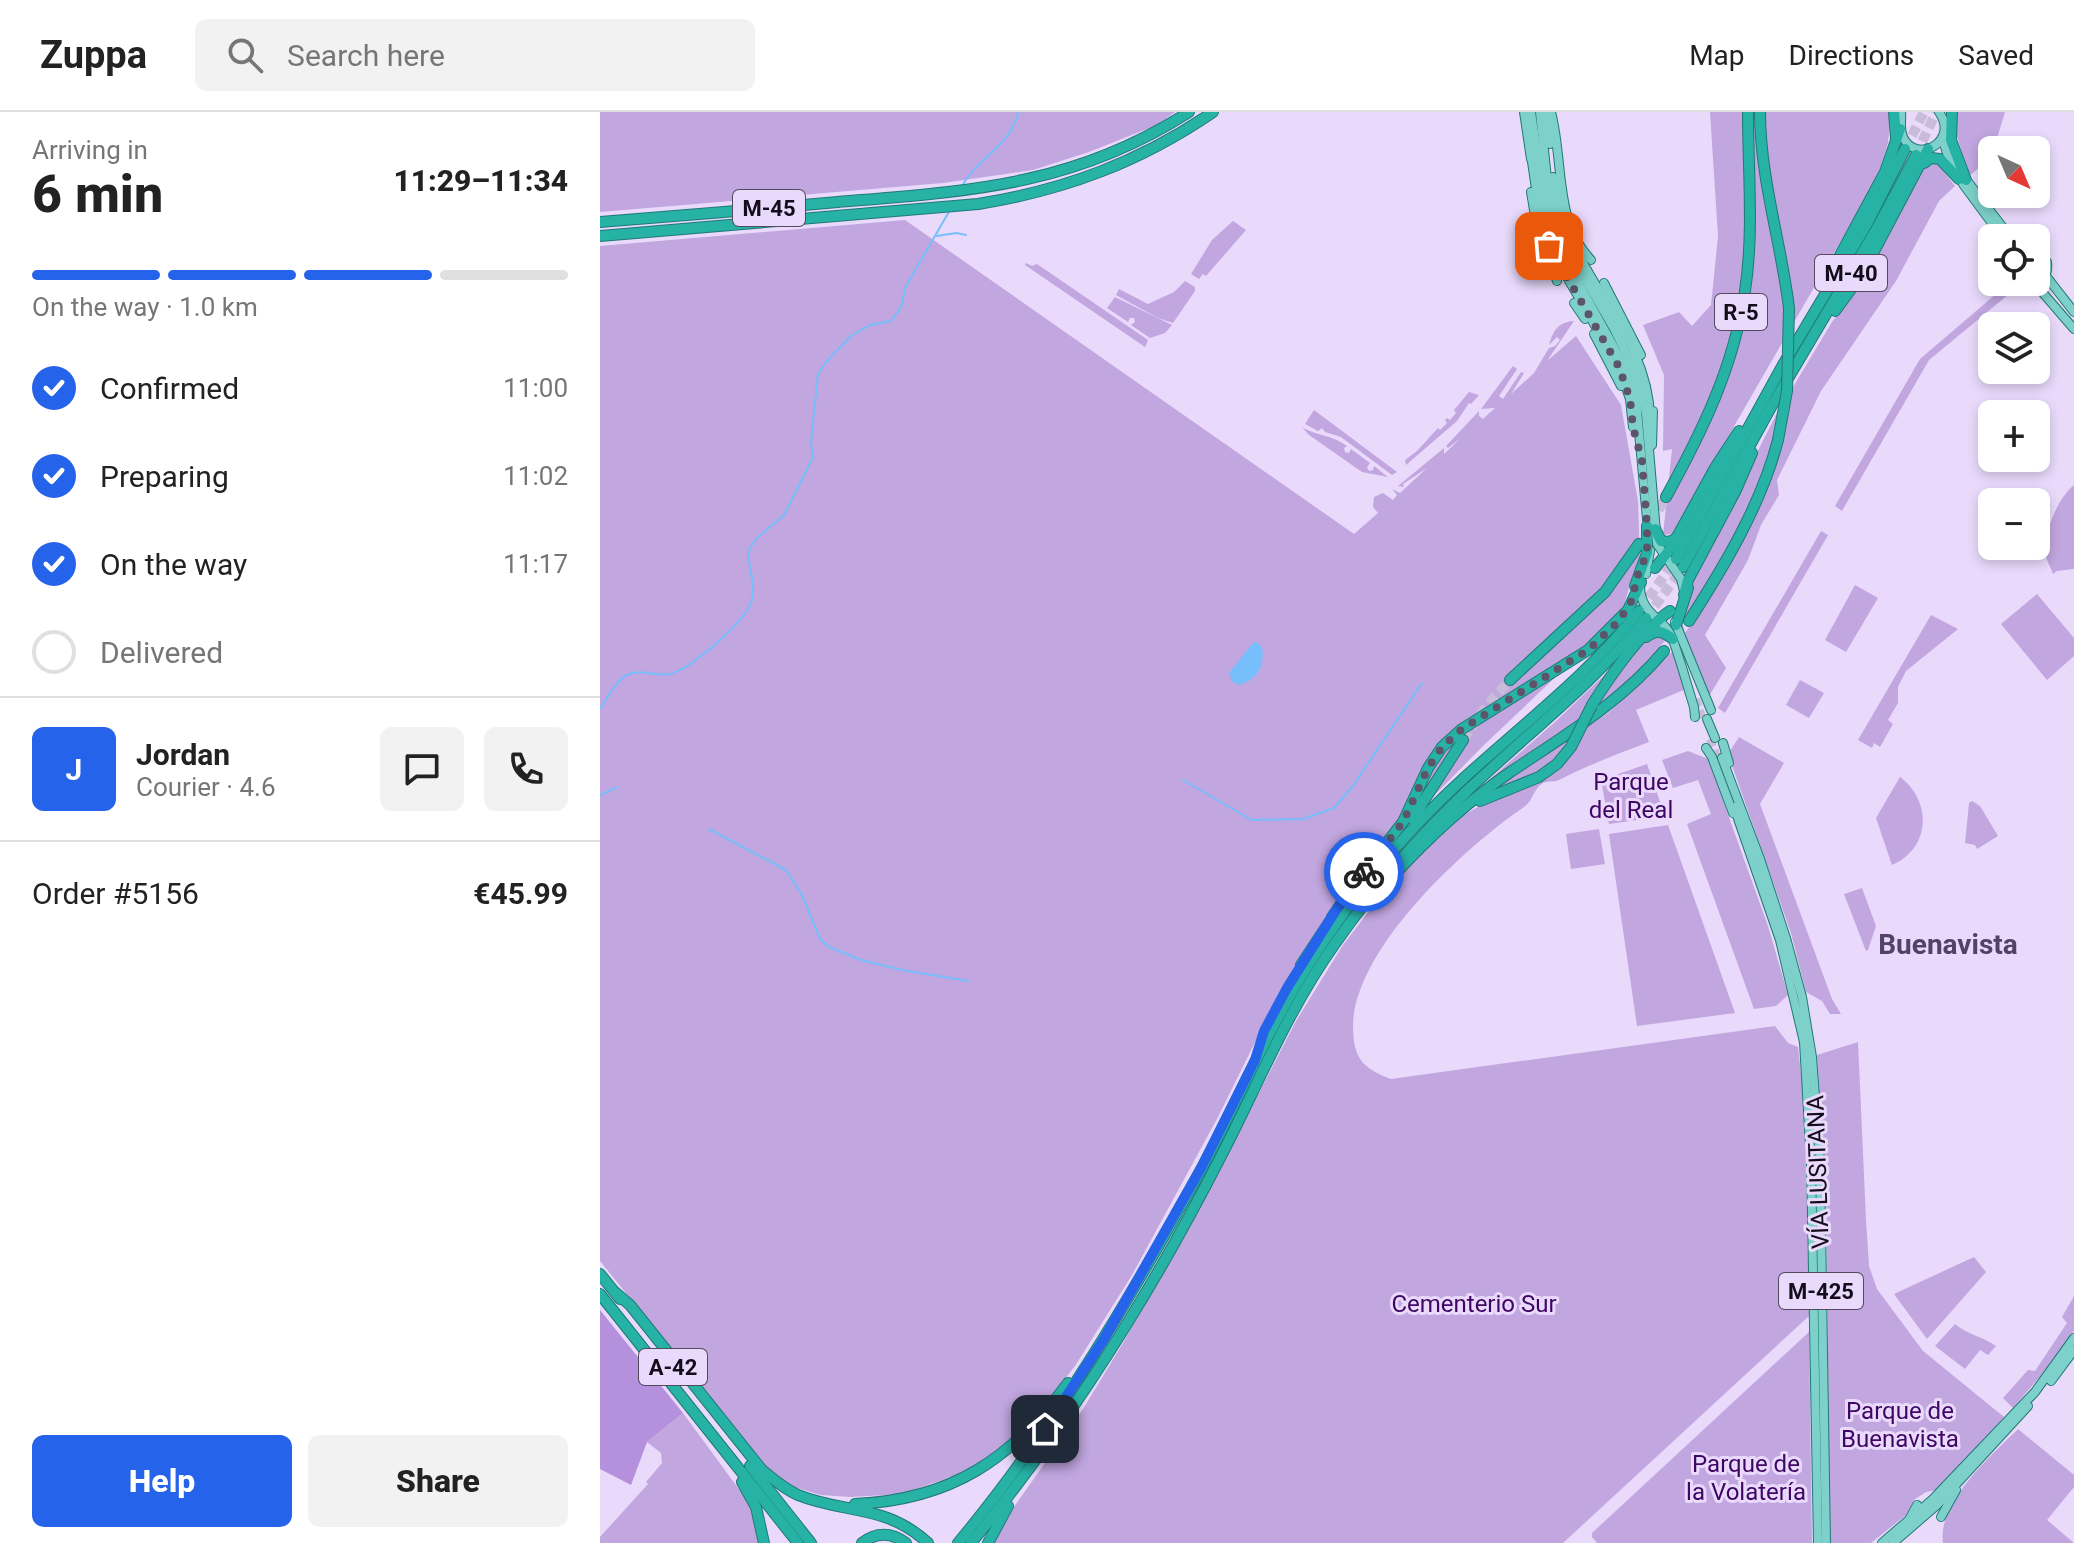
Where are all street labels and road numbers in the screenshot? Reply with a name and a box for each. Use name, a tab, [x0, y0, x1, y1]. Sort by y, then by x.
road number: M-45	[733, 190, 805, 226]
road number: M-40	[1815, 255, 1887, 291]
road number: R-5	[1715, 294, 1767, 330]
street label: VÍA LUSITANA	[1801, 1094, 1835, 1249]
road number: M-425	[1779, 1273, 1863, 1309]
road number: A-42	[639, 1349, 707, 1385]

